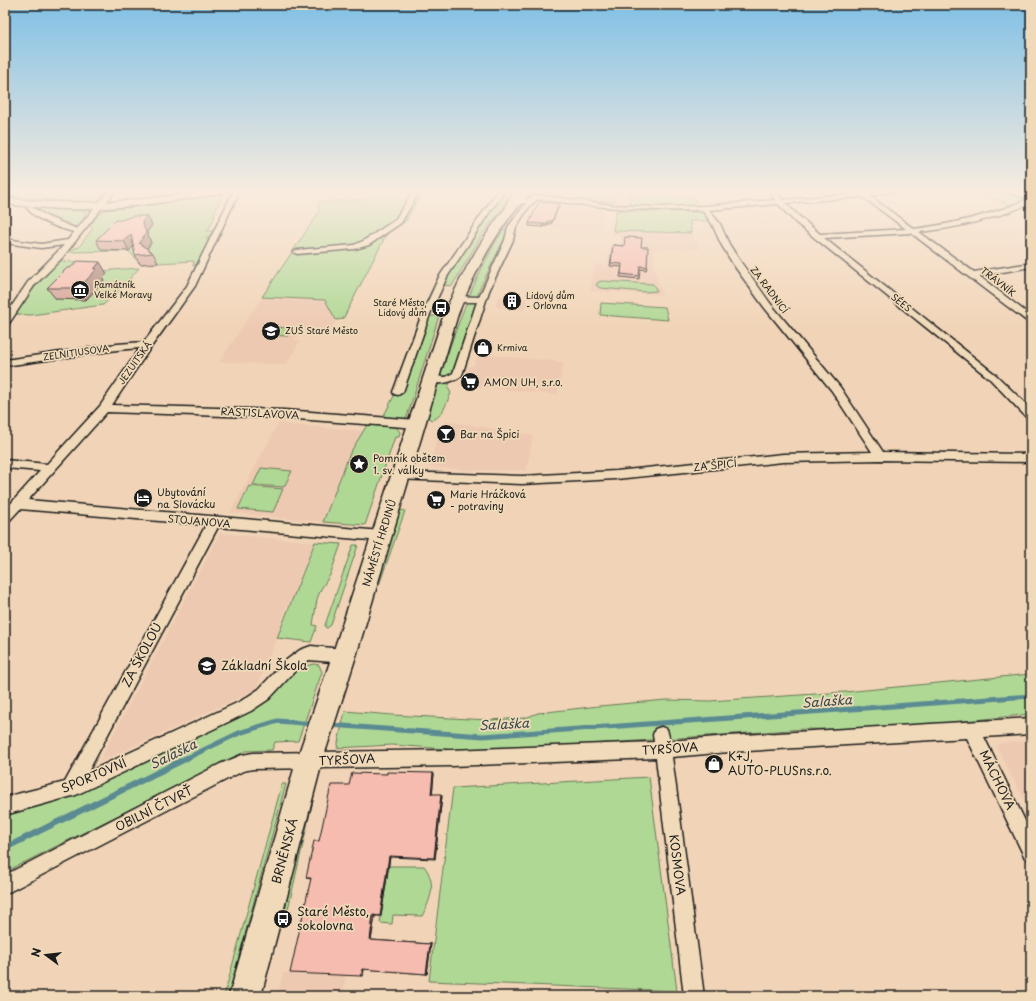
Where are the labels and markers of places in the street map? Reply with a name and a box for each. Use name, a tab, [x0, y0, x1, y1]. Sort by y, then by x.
place label: Památník Velké Moravy	[94, 277, 152, 301]
museum icon: Památník Velké Moravy	[69, 279, 91, 301]
place label: Lidový dům - Orlovna	[526, 288, 575, 312]
building icon: Lidový dům - Orlovna	[501, 290, 523, 312]
place label: Staré Město, Lidový dům	[373, 295, 427, 319]
bus stop icon: Staré Město, Lidový dům	[430, 297, 452, 319]
school or university icon: ZUŠ Staré Město	[260, 320, 282, 342]
place label: ZUŠ Staré Město	[285, 323, 358, 337]
shop icon: Krmiva	[472, 337, 494, 359]
place label: Krmiva	[497, 340, 528, 354]
supermarket icon: AMON UH, s.r.o.	[459, 371, 481, 393]
place label: AMON UH, s.r.o.	[484, 374, 563, 389]
bar icon: Bar na Špici	[435, 423, 457, 445]
place label: Bar na Špici	[460, 426, 520, 441]
place label: Pomník obětem 1. sv. války	[373, 450, 445, 478]
place icon: Pomník obětem 1. sv. války	[348, 453, 370, 475]
place label: Ubytování na Slovácku	[157, 484, 216, 511]
place label: Marie Hráčková - potraviny	[450, 486, 527, 513]
hotel icon: Ubytování na Slovácku	[132, 487, 154, 509]
supermarket icon: Marie Hráčková - potraviny	[425, 489, 447, 511]
school or university icon: Základní Škola	[196, 655, 218, 677]
place label: Základní Škola	[221, 656, 308, 674]
place label: K+J, AUTO-PLUSns.r.o.	[728, 747, 832, 779]
shop icon: K+J, AUTO-PLUSns.r.o.	[703, 753, 725, 775]
place label: Staré Město, sokolovna	[297, 902, 369, 934]
bus stop icon: Staré Město, sokolovna	[272, 908, 294, 930]

